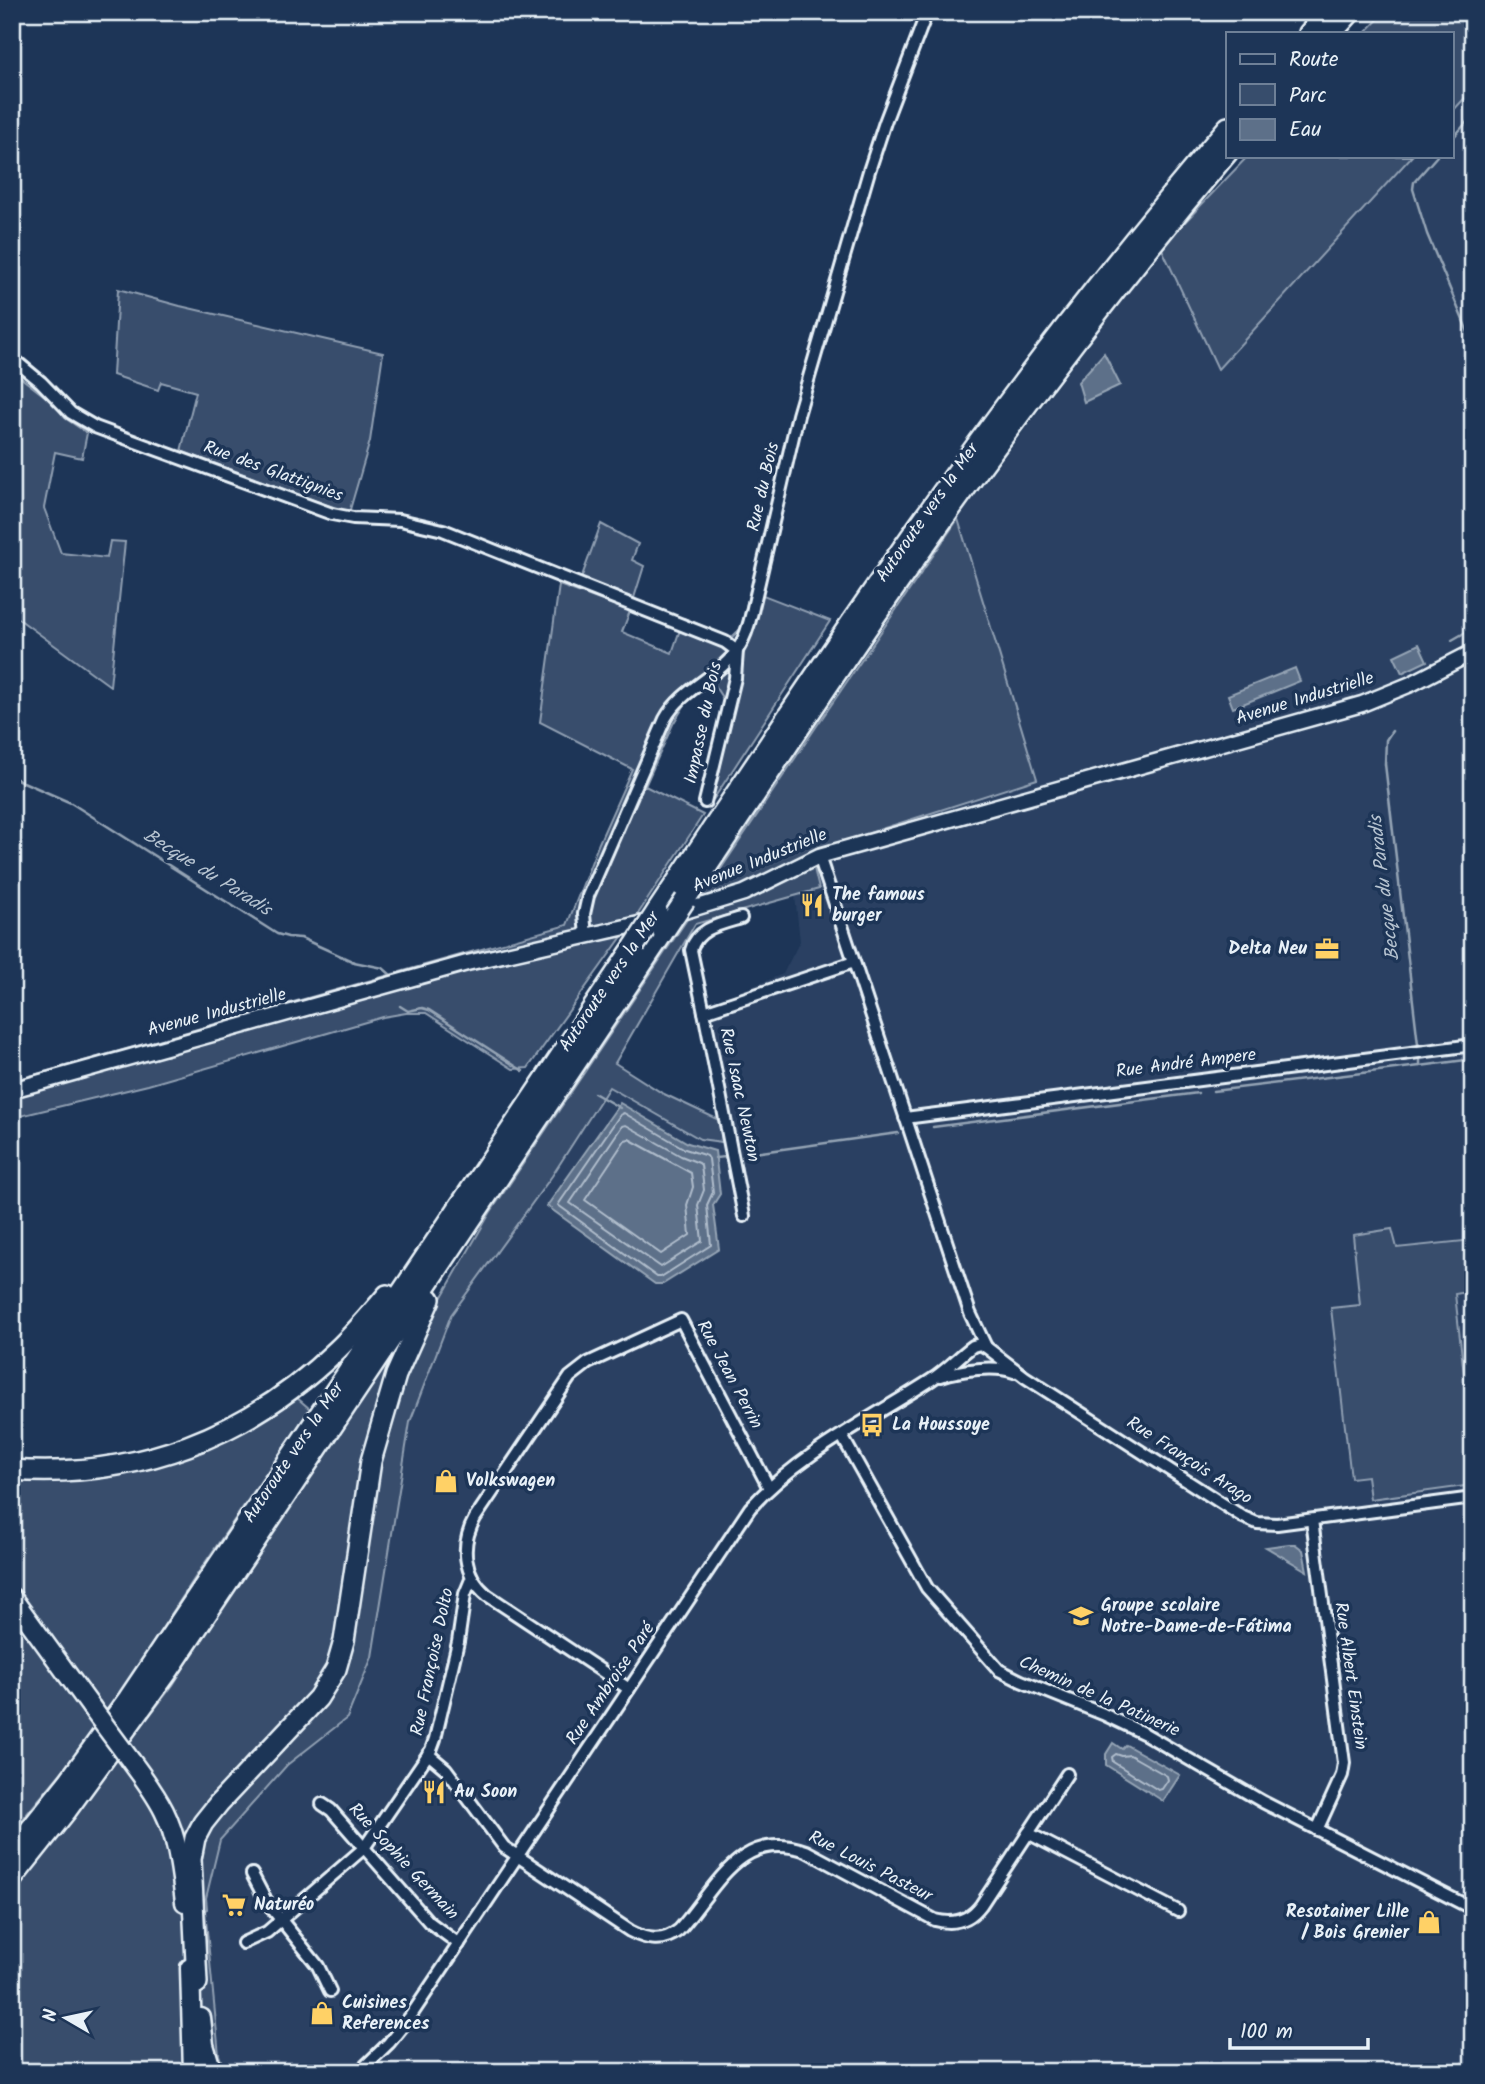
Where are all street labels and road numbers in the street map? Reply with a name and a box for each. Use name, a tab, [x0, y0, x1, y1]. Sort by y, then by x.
street label: Rue des Glattignies	[199, 433, 347, 511]
street label: Autoroute vers la Mer	[869, 436, 988, 589]
street label: Rue du Bois	[740, 439, 788, 535]
street label: Impasse du Bois	[677, 659, 731, 787]
street label: Avenue Industrielle	[1232, 664, 1378, 734]
street label: Avenue Industrielle	[688, 821, 832, 901]
street label: Autoroute vers la Mer	[552, 905, 669, 1058]
street label: Avenue Industrielle	[144, 980, 290, 1046]
street label: Rue Isaac Newton	[711, 1025, 767, 1165]
street label: Rue André Ampere	[1114, 1041, 1258, 1087]
street label: Rue Jean Perrin	[688, 1315, 770, 1435]
street label: Autoroute vers la Mer	[236, 1376, 353, 1529]
street label: Rue François Arago	[1120, 1409, 1258, 1513]
street label: Rue Françoise Dolto	[403, 1585, 463, 1739]
street label: Rue Albert Einstein	[1325, 1600, 1375, 1752]
street label: Rue Ambroise Paré	[559, 1616, 664, 1751]
street label: Chemin de la Patinerie	[1014, 1648, 1184, 1746]
street label: Rue Sophie Germain	[341, 1797, 465, 1927]
street label: Rue Louis Pasteur	[803, 1823, 938, 1911]

